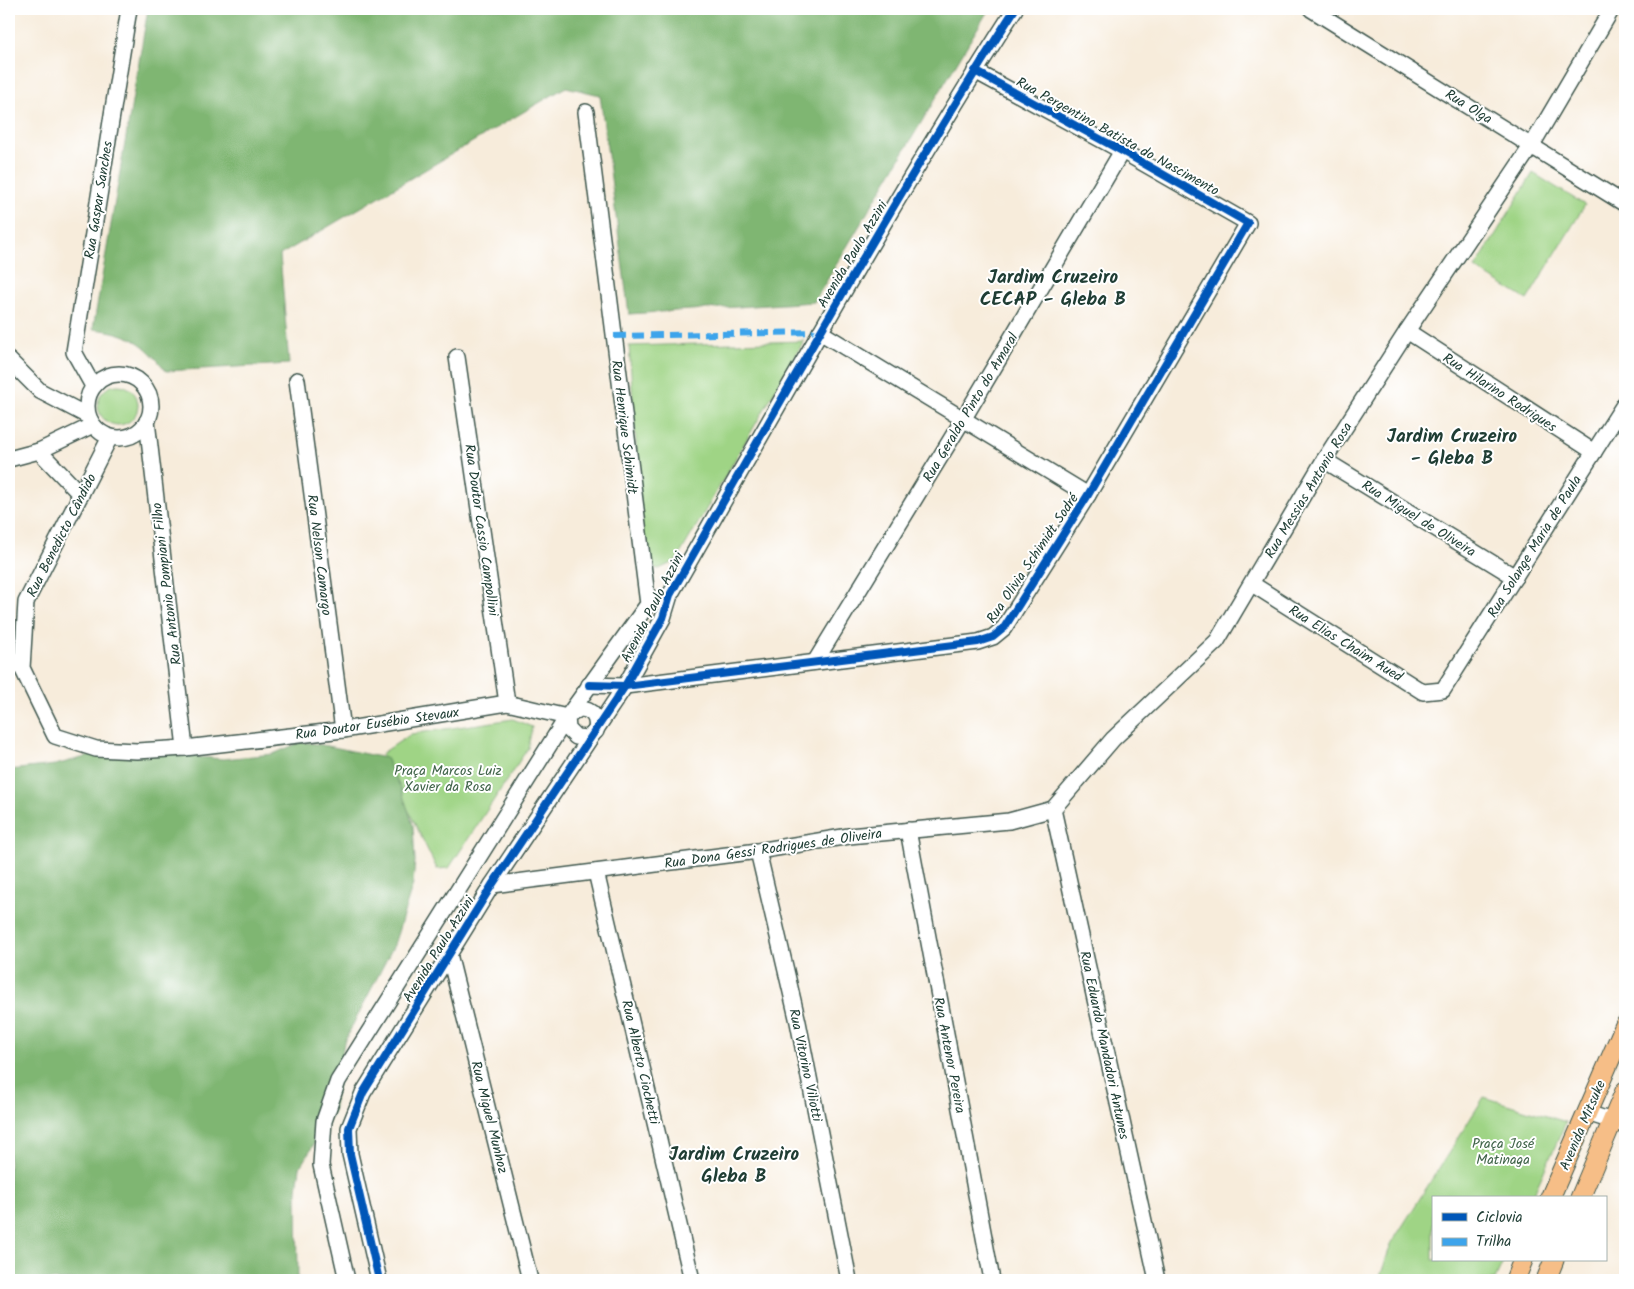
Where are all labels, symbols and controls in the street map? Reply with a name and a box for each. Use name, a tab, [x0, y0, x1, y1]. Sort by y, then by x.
street label: Rua Pergentino Batista do Nascimento	[1012, 72, 1223, 202]
street label: Rua Olga	[1440, 84, 1496, 130]
street label: Rua Gaspar Sanches	[79, 140, 119, 261]
street label: Avenida Paulo Azzini	[812, 196, 894, 312]
district label: Jardim Cruzeiro CECAP - Gleba B	[980, 263, 1126, 315]
street label: Rua Geraldo Pinto do Amaral	[917, 328, 1025, 487]
street label: Rua Hilarino Rodrigues	[1438, 348, 1561, 438]
street label: Rua Henrique Schimidt	[605, 359, 643, 496]
street label: Rua Messias Antonio Rosa	[1259, 418, 1358, 563]
district label: Jardim Cruzeiro - Gleba B	[1387, 422, 1518, 474]
street label: Rua Doutor Cassio Campollini	[458, 443, 504, 618]
street label: Rua Benedicto Cândido	[21, 470, 103, 601]
street label: Rua Solange Maria de Paula	[1482, 471, 1588, 622]
street label: Rua Miguel de Oliveira	[1357, 475, 1480, 563]
street label: Rua Olivia Schimidt Sodré	[981, 489, 1085, 628]
street label: Rua Nelson Camargo	[301, 493, 337, 617]
street label: Rua Antonio Pompiani Filho	[146, 501, 188, 666]
street label: Avenida Paulo Azzini	[615, 548, 691, 667]
street label: Rua Elias Chaim Aued	[1284, 600, 1408, 688]
street label: Rua Doutor Eusébio Stevaux	[294, 701, 461, 746]
park label: Praça Marcos Luiz Xavier da Rosa	[394, 760, 502, 798]
street label: Rua Dona Gessi Rodrigues de Oliveira	[663, 823, 883, 875]
street label: Avenida Paulo Azzini	[397, 891, 481, 1007]
street label: Rua Eduardo Mandadori Antunes	[1073, 949, 1135, 1142]
street label: Rua Antenor Pereira	[927, 995, 971, 1115]
street label: Rua Alberto Ciochetti	[615, 998, 665, 1127]
street label: Rua Vitorino Viliotti	[782, 1007, 828, 1124]
street label: Rua Miguel Munhoz	[464, 1059, 514, 1176]
street label: Avenida Mitsuke	[1554, 1076, 1612, 1174]
park label: Praça José Matinaga	[1472, 1133, 1535, 1171]
district label: Jardim Cruzeiro Gleba B	[669, 1140, 800, 1192]
legend	[1432, 1196, 1606, 1262]
text: Ciclovia	[1476, 1206, 1523, 1230]
text: Trilha	[1476, 1230, 1511, 1254]

